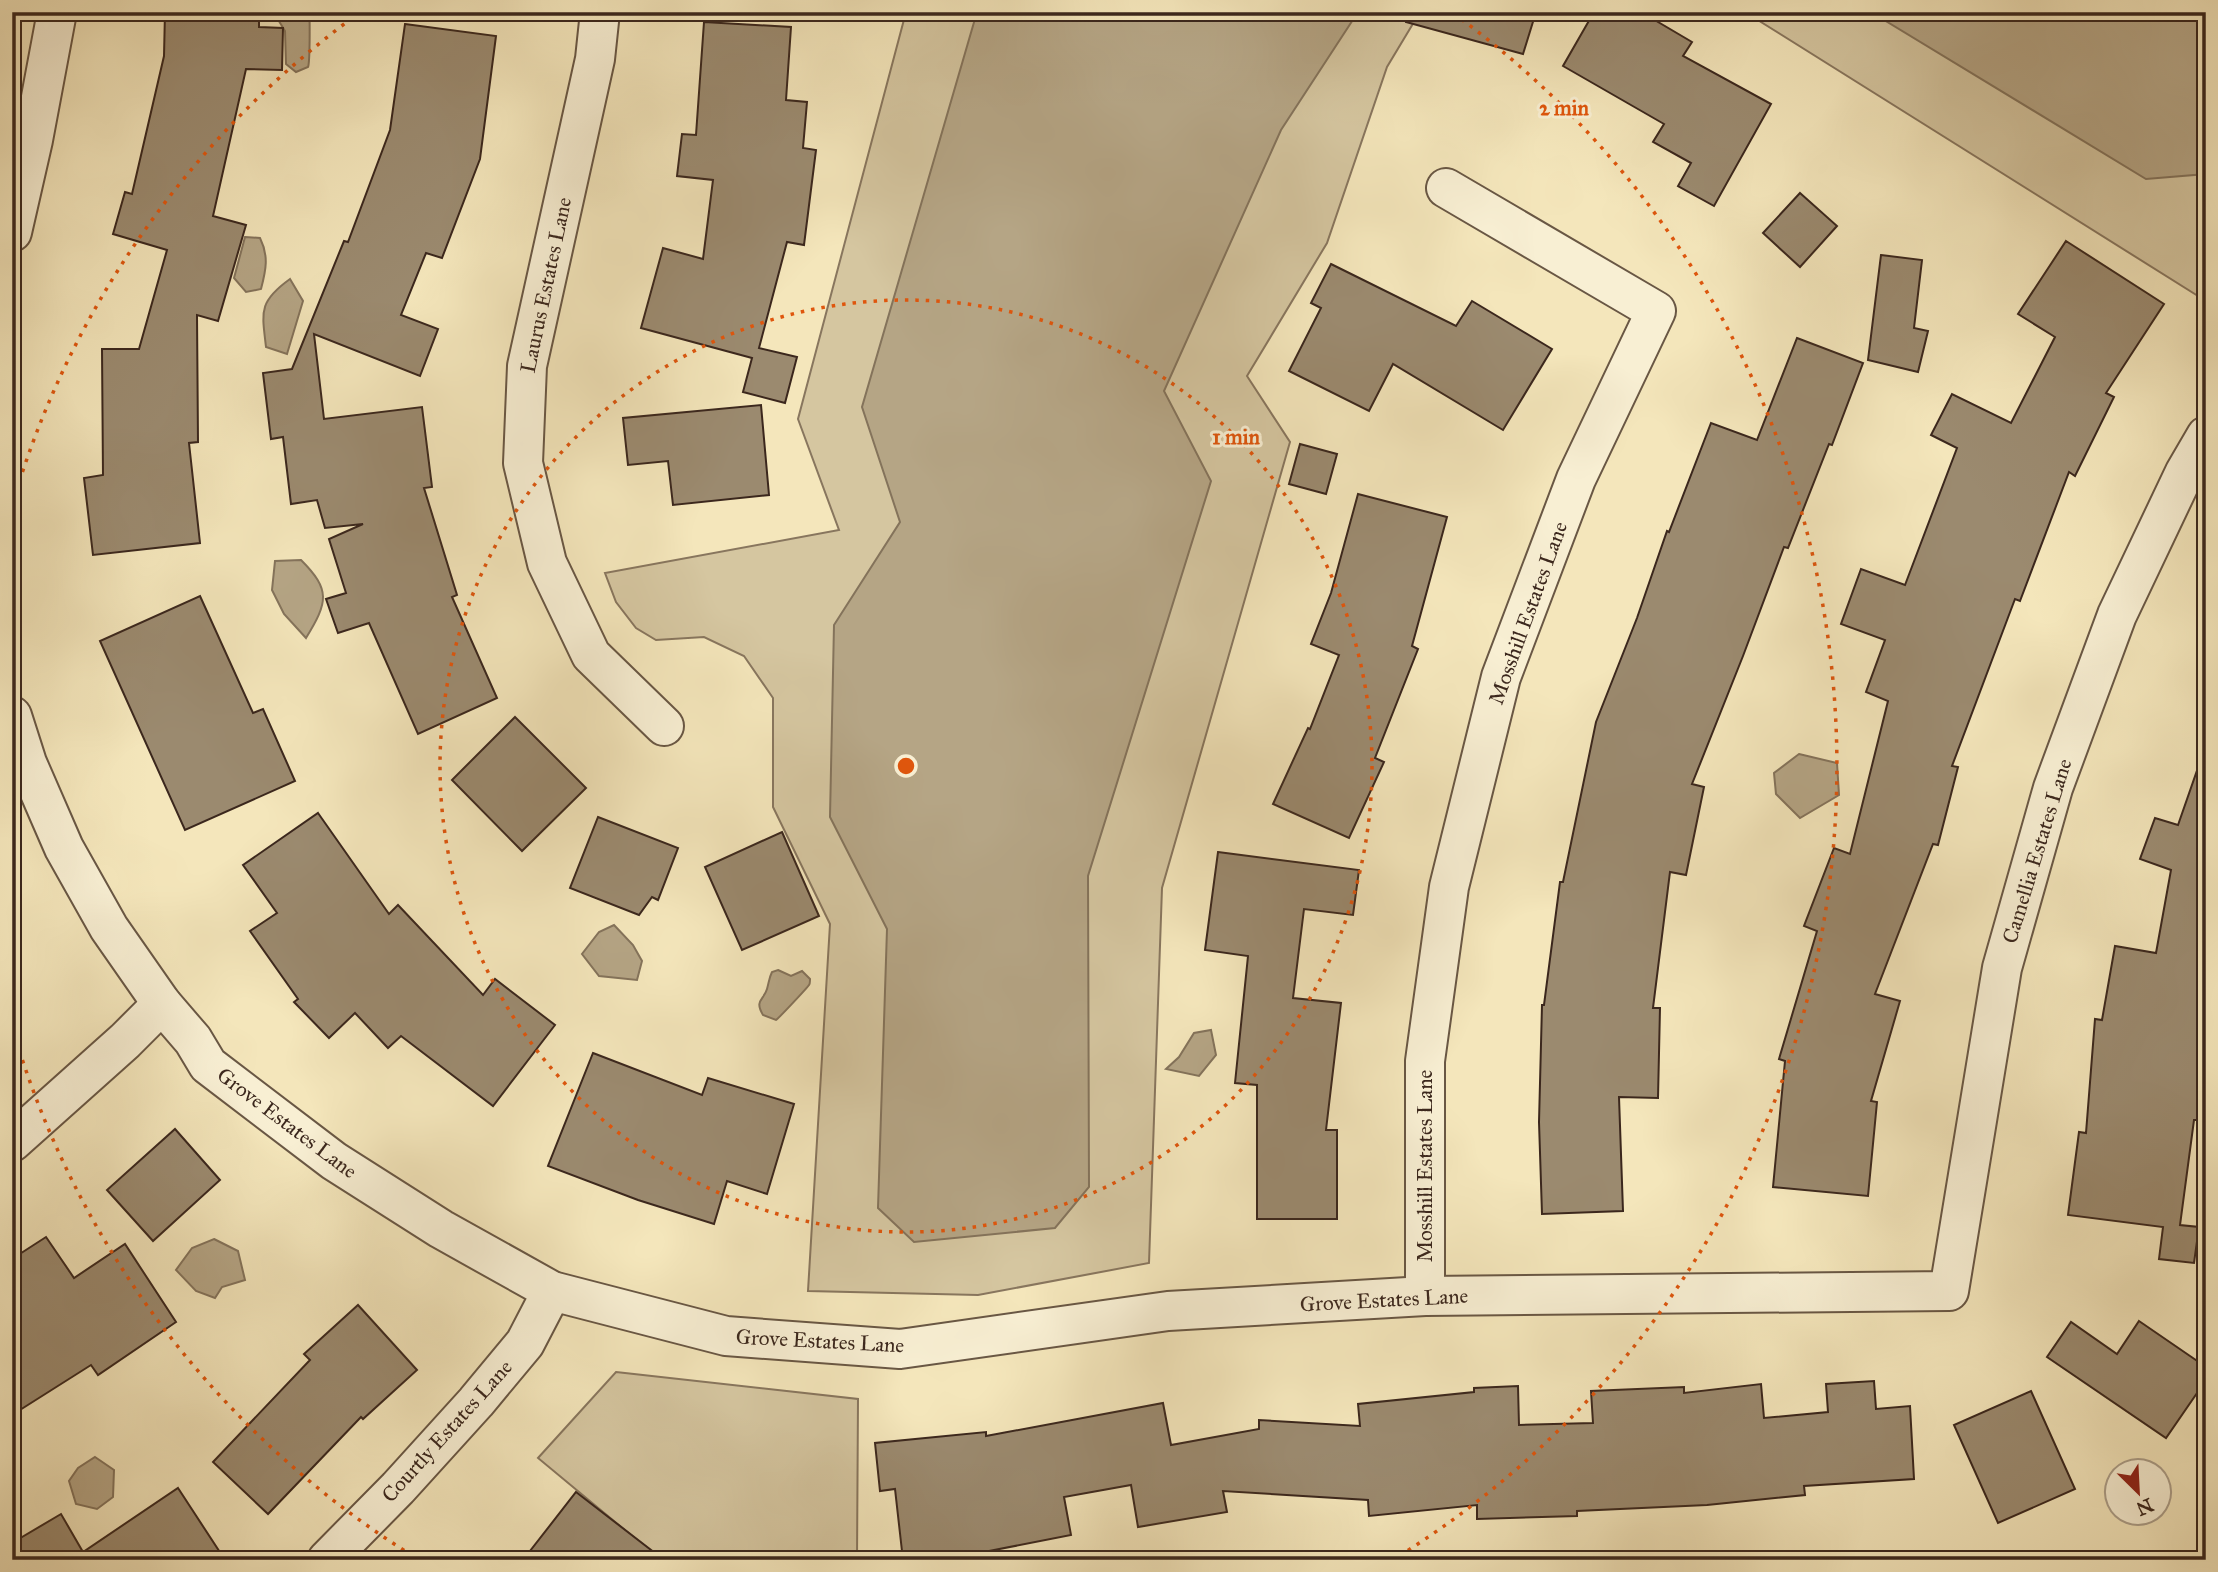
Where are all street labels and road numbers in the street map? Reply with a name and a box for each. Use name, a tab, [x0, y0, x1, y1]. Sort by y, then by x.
street label: Laurus Estates Lane	[515, 195, 577, 375]
street label: Mosshill Estates Lane	[1483, 518, 1573, 708]
street label: Camellia Estates Lane	[1997, 755, 2078, 947]
street label: Grove Estates Lane	[212, 1062, 362, 1184]
street label: Mosshill Estates Lane	[1412, 1069, 1438, 1262]
street label: Grove Estates Lane	[1299, 1283, 1469, 1317]
street label: Grove Estates Lane	[735, 1324, 905, 1358]
street label: Courtly Estates Lane	[376, 1354, 518, 1508]

